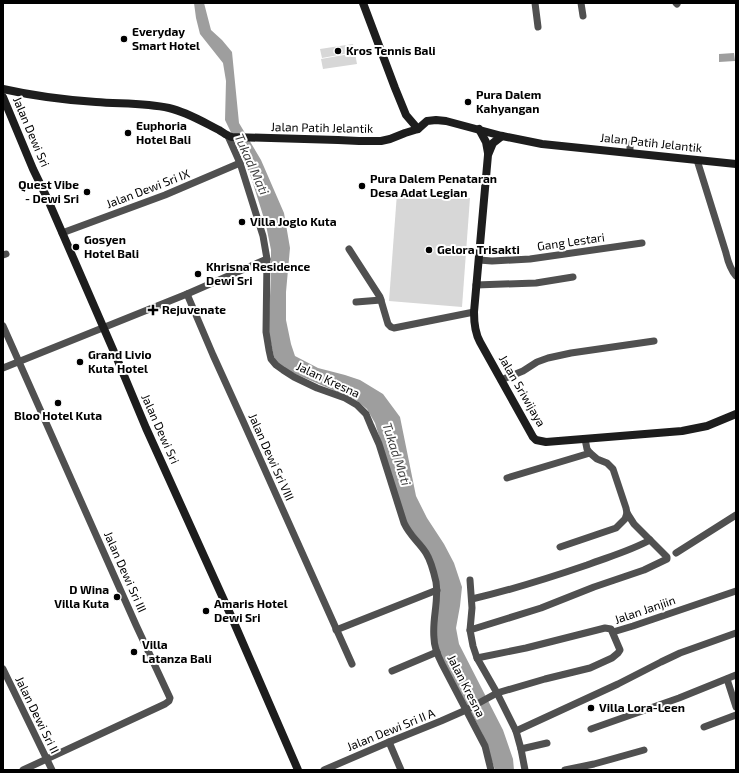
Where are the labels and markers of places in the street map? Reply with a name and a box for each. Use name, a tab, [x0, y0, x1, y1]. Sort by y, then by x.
place label: Everyday Smart Hotel	[132, 24, 200, 52]
marker: Everyday Smart Hotel	[119, 34, 129, 44]
place label: Kros Tennis Bali	[346, 43, 436, 57]
marker: Kros Tennis Bali	[333, 46, 343, 56]
place label: Pura Dalem Kahyangan	[476, 87, 541, 116]
marker: Pura Dalem Kahyangan	[463, 97, 473, 107]
place label: Euphoria Hotel Bali	[136, 118, 191, 146]
marker: Euphoria Hotel Bali	[123, 128, 133, 138]
place label: Pura Dalem Penataran Desa Adat Legian	[370, 171, 497, 199]
place label: Quest Vibe - Dewi Sri	[18, 177, 79, 205]
marker: Pura Dalem Penataran Desa Adat Legian	[357, 181, 367, 191]
marker: Quest Vibe - Dewi Sri	[82, 187, 92, 197]
place label: Villa Joglo Kuta	[250, 214, 337, 228]
marker: Villa Joglo Kuta	[237, 217, 247, 227]
place label: Gosyen Hotel Bali	[84, 232, 139, 260]
marker: Gosyen Hotel Bali	[71, 242, 81, 252]
place label: Gelora Trisakti	[437, 242, 520, 256]
marker: Gelora Trisakti	[424, 245, 434, 255]
place label: Khrisna Residence Dewi Sri	[206, 259, 311, 287]
marker: Khrisna Residence Dewi Sri	[193, 269, 203, 279]
place label: Rejuvenate	[162, 302, 226, 317]
marker: Rejuvenate	[147, 304, 159, 316]
place label: Grand Livio Kuta Hotel	[88, 347, 152, 375]
marker: Grand Livio Kuta Hotel	[75, 357, 85, 367]
marker: Bloo Hotel Kuta	[53, 398, 63, 408]
place label: Bloo Hotel Kuta	[14, 408, 102, 422]
place label: D Wina Villa Kuta	[54, 582, 109, 610]
marker: D Wina Villa Kuta	[112, 592, 122, 602]
place label: Amaris Hotel Dewi Sri	[214, 596, 288, 624]
marker: Amaris Hotel Dewi Sri	[201, 606, 211, 616]
place label: Villa Latanza Bali	[142, 637, 212, 665]
marker: Villa Latanza Bali	[129, 647, 139, 657]
place label: Villa Lora-Leen	[599, 700, 685, 714]
marker: Villa Lora-Leen	[586, 703, 596, 713]

